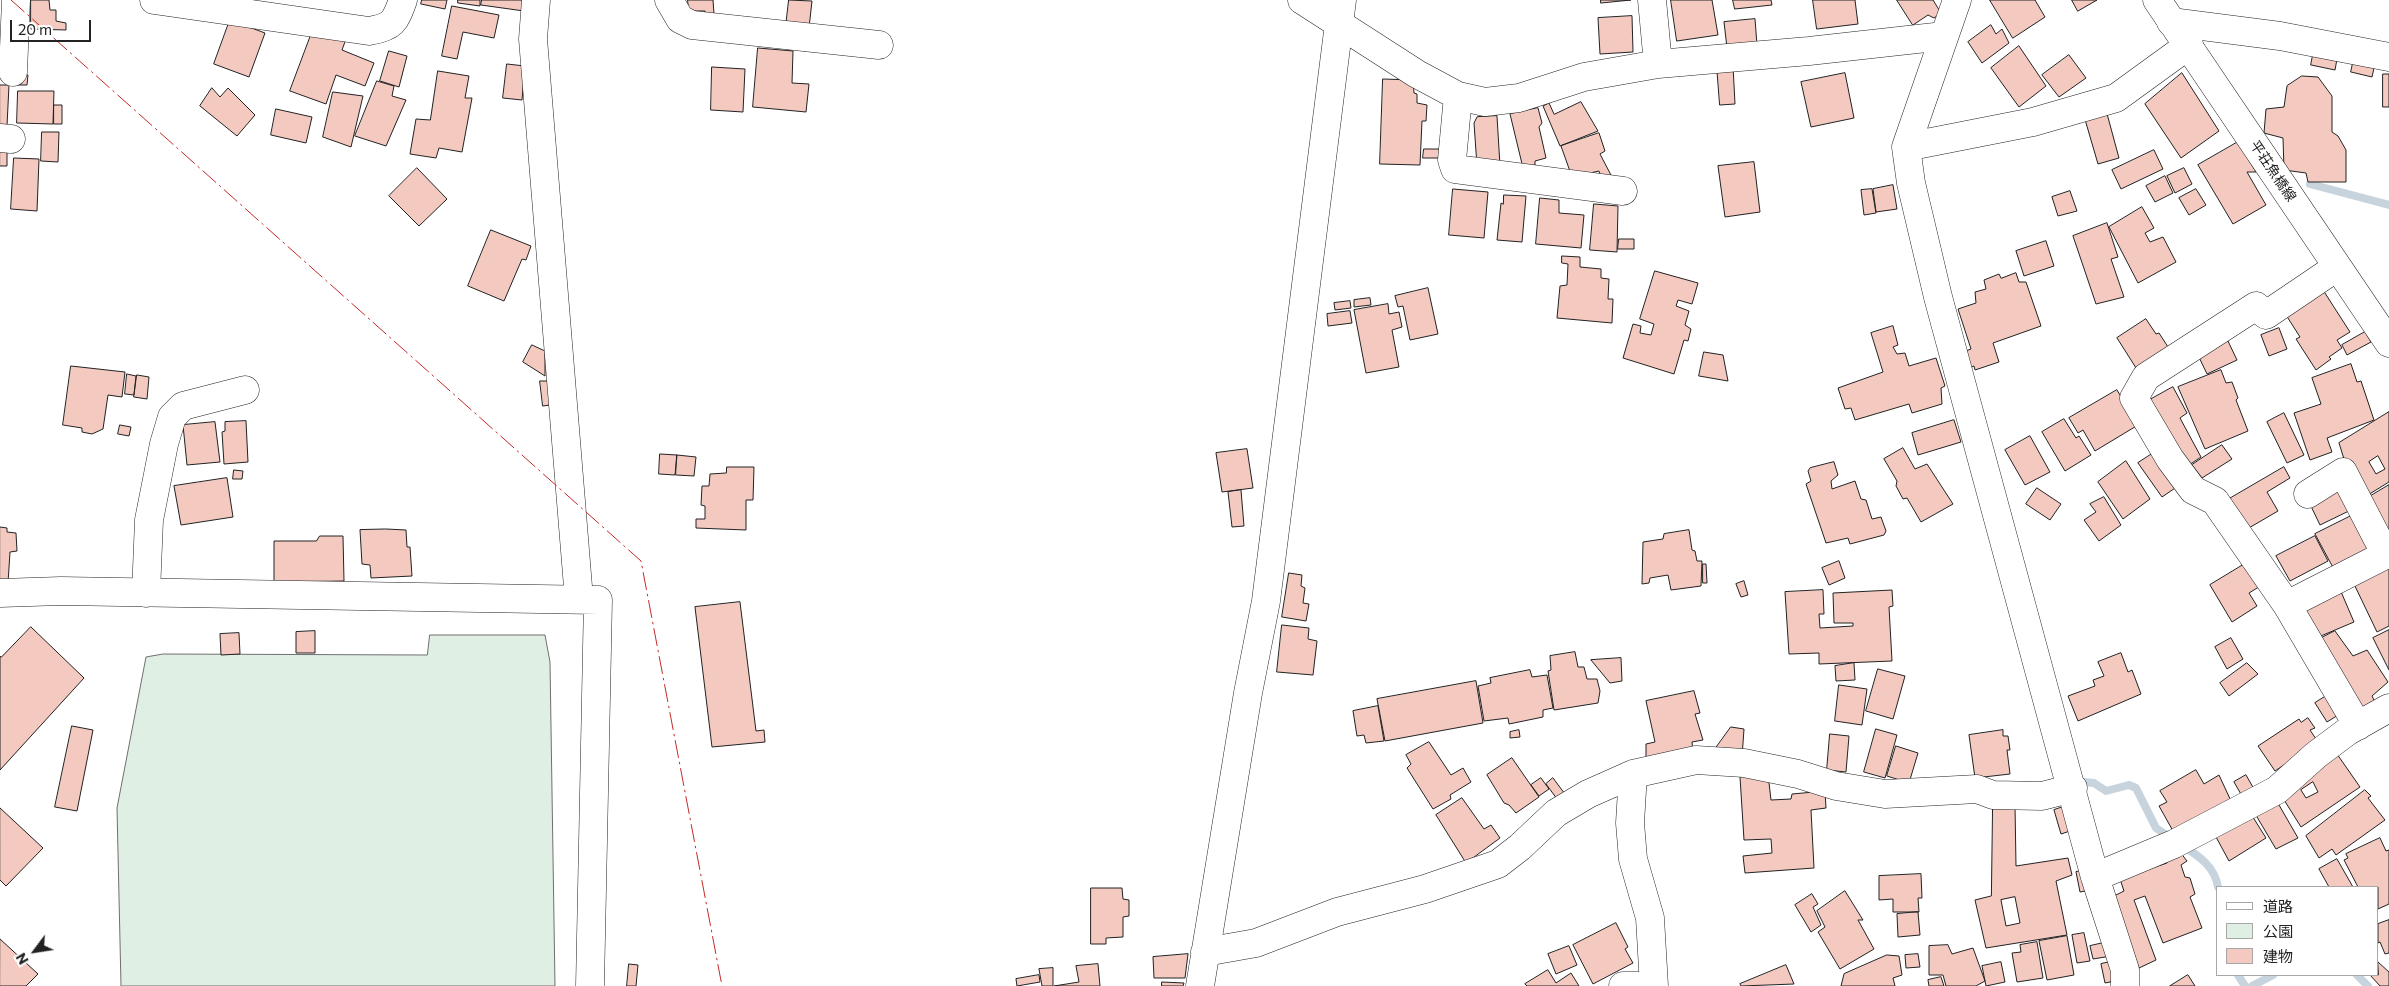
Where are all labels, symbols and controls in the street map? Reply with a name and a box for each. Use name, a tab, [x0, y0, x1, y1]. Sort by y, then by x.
scale bar	[12, 10, 94, 42]
text: 20 m	[18, 20, 52, 38]
street label: 平荘魚橋線	[2246, 137, 2300, 205]
legend	[2216, 886, 2379, 976]
text: 道路	[2263, 897, 2293, 915]
text: 公園	[2263, 922, 2293, 940]
north arrow	[10, 926, 60, 976]
text: 建物	[2263, 947, 2293, 965]
text: N	[12, 950, 32, 968]

